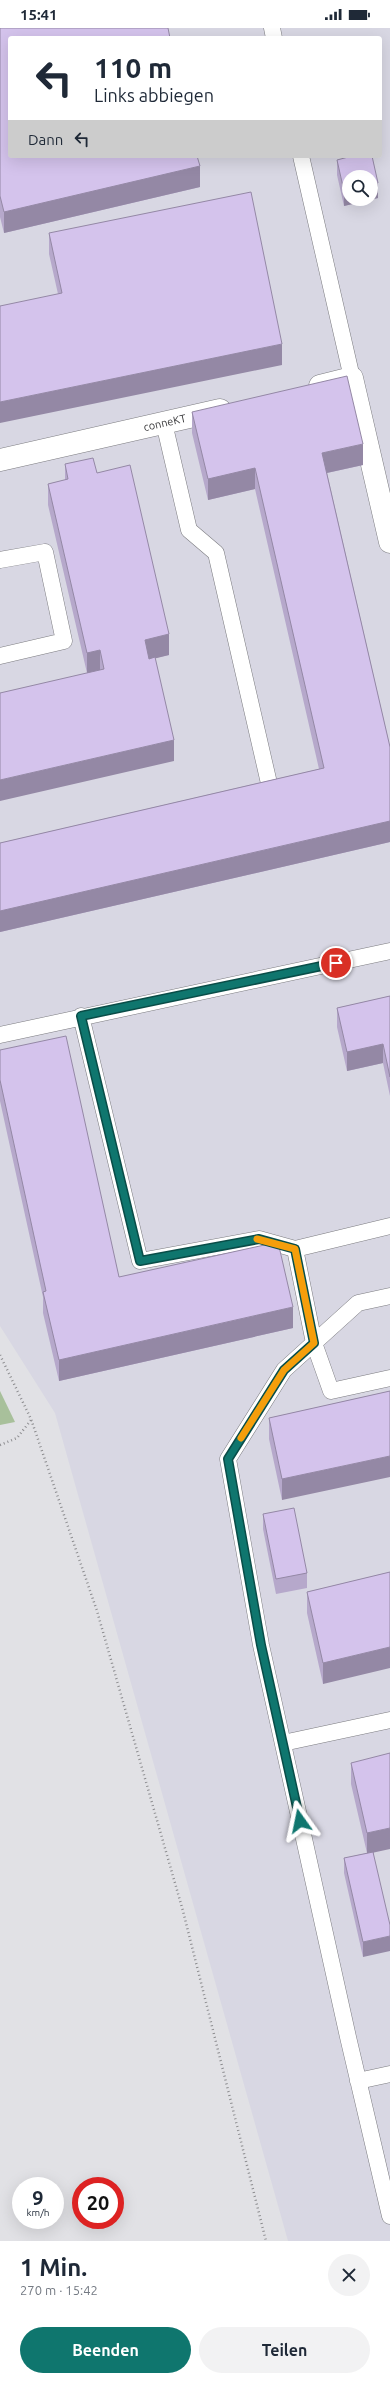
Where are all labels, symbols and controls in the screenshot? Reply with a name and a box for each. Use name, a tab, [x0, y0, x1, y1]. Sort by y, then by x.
text: 15:41	[20, 6, 58, 23]
icon: left	[28, 52, 80, 104]
text: 110 m	[94, 52, 172, 83]
text: Links abbiegen	[94, 85, 214, 105]
icon: left	[71, 128, 93, 150]
text: Dann	[28, 131, 63, 148]
map controls	[342, 170, 378, 206]
button: search	[342, 170, 378, 206]
street label: conneKT	[142, 412, 187, 433]
pin	[319, 946, 353, 980]
icon: arrive	[325, 952, 347, 974]
position arrow	[279, 1800, 321, 1842]
speed limit sign: 20	[72, 2177, 124, 2229]
text: 9	[32, 2186, 44, 2209]
text: km/h	[26, 2207, 50, 2218]
text: 1 Min.	[20, 2254, 87, 2281]
button: close	[328, 2254, 370, 2296]
text: 270 m · 15:42	[20, 2283, 98, 2297]
button: Beenden	[20, 2327, 191, 2373]
button: Teilen	[199, 2327, 370, 2373]

